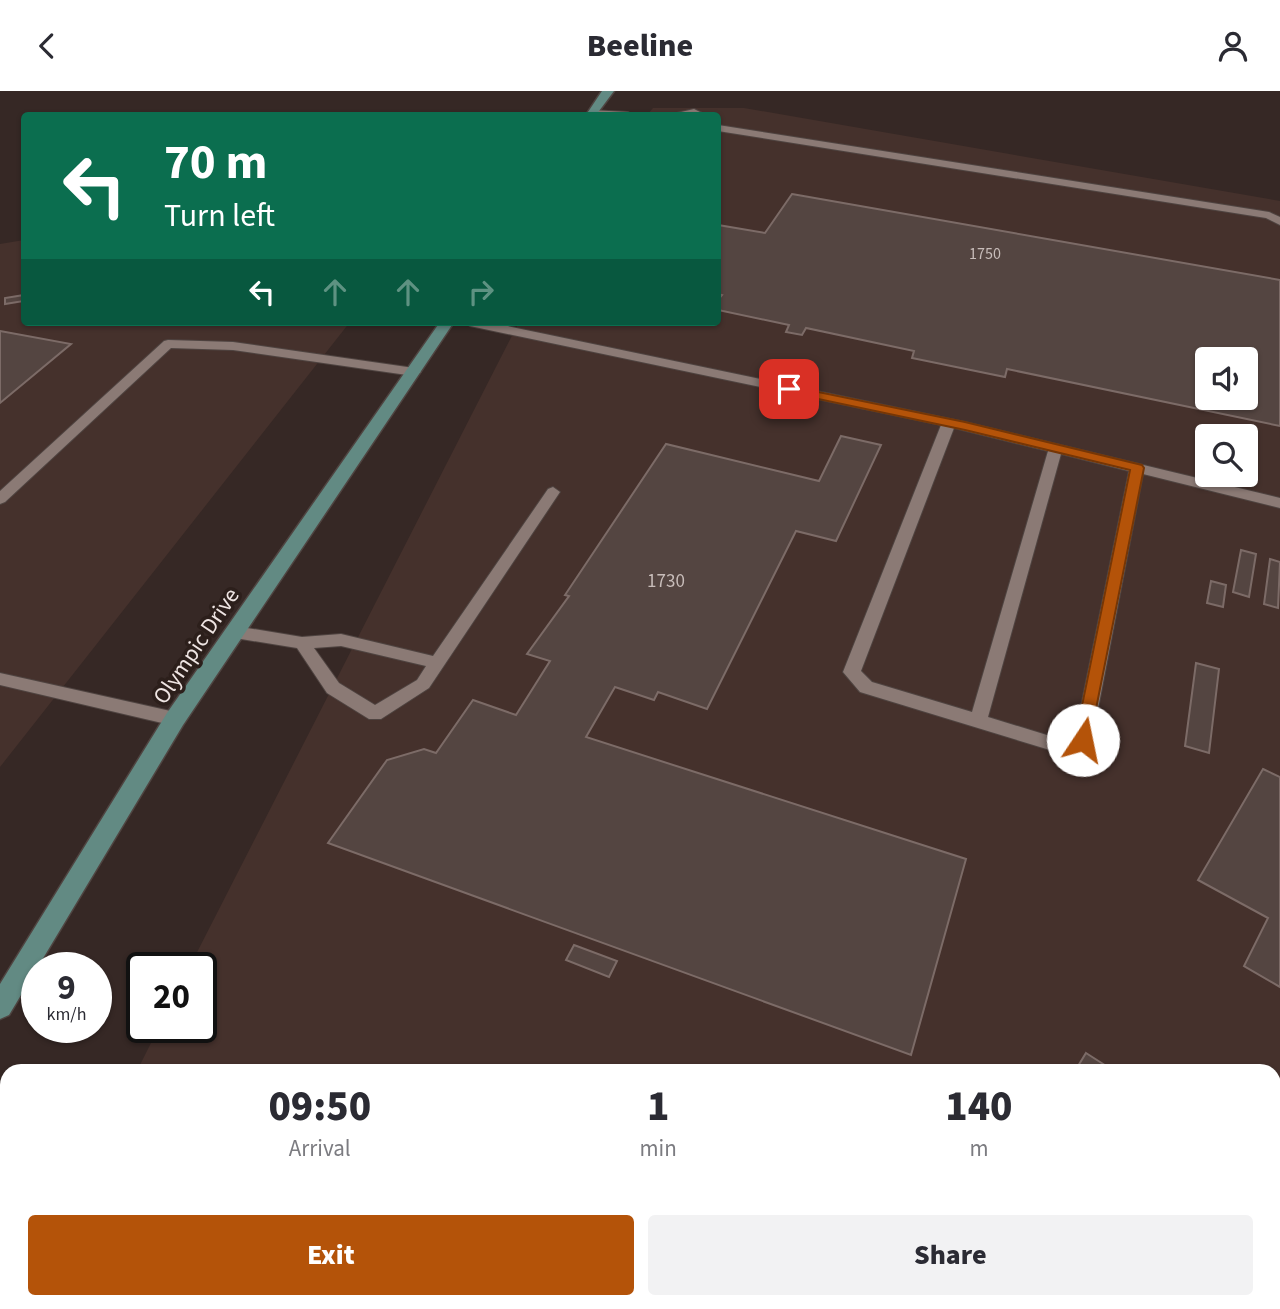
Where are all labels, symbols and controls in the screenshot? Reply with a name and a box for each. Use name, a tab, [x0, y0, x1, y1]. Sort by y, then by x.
text: Beeline	[587, 23, 693, 69]
icon: back	[28, 27, 66, 65]
icon: person	[1214, 27, 1252, 65]
text: 70 m	[164, 128, 268, 198]
icon: left	[49, 140, 140, 231]
text: Turn left	[164, 193, 275, 239]
house number: 1750	[969, 243, 1001, 265]
icon: left	[243, 273, 281, 311]
icon: ahead	[316, 273, 354, 311]
icon: ahead	[389, 273, 427, 311]
icon: right	[462, 273, 500, 311]
map controls	[1195, 347, 1258, 487]
button: sound	[1195, 347, 1258, 410]
pin	[759, 359, 819, 419]
icon: arrive	[770, 370, 808, 408]
button: search	[1195, 424, 1258, 487]
house number: 1730	[647, 568, 685, 595]
street label: Olympic Drive	[145, 581, 247, 711]
position arrow	[1046, 703, 1120, 777]
speed limit sign: 20	[126, 952, 217, 1043]
text: 9	[57, 963, 76, 1013]
text: km/h	[47, 1002, 86, 1027]
text: 09:50	[268, 1077, 371, 1137]
text: 1	[647, 1077, 669, 1137]
text: 140	[945, 1077, 1013, 1137]
text: Arrival	[289, 1132, 351, 1165]
text: min	[640, 1132, 677, 1165]
text: m	[969, 1132, 988, 1165]
button: Exit	[28, 1215, 634, 1295]
button: Share	[648, 1215, 1253, 1295]

